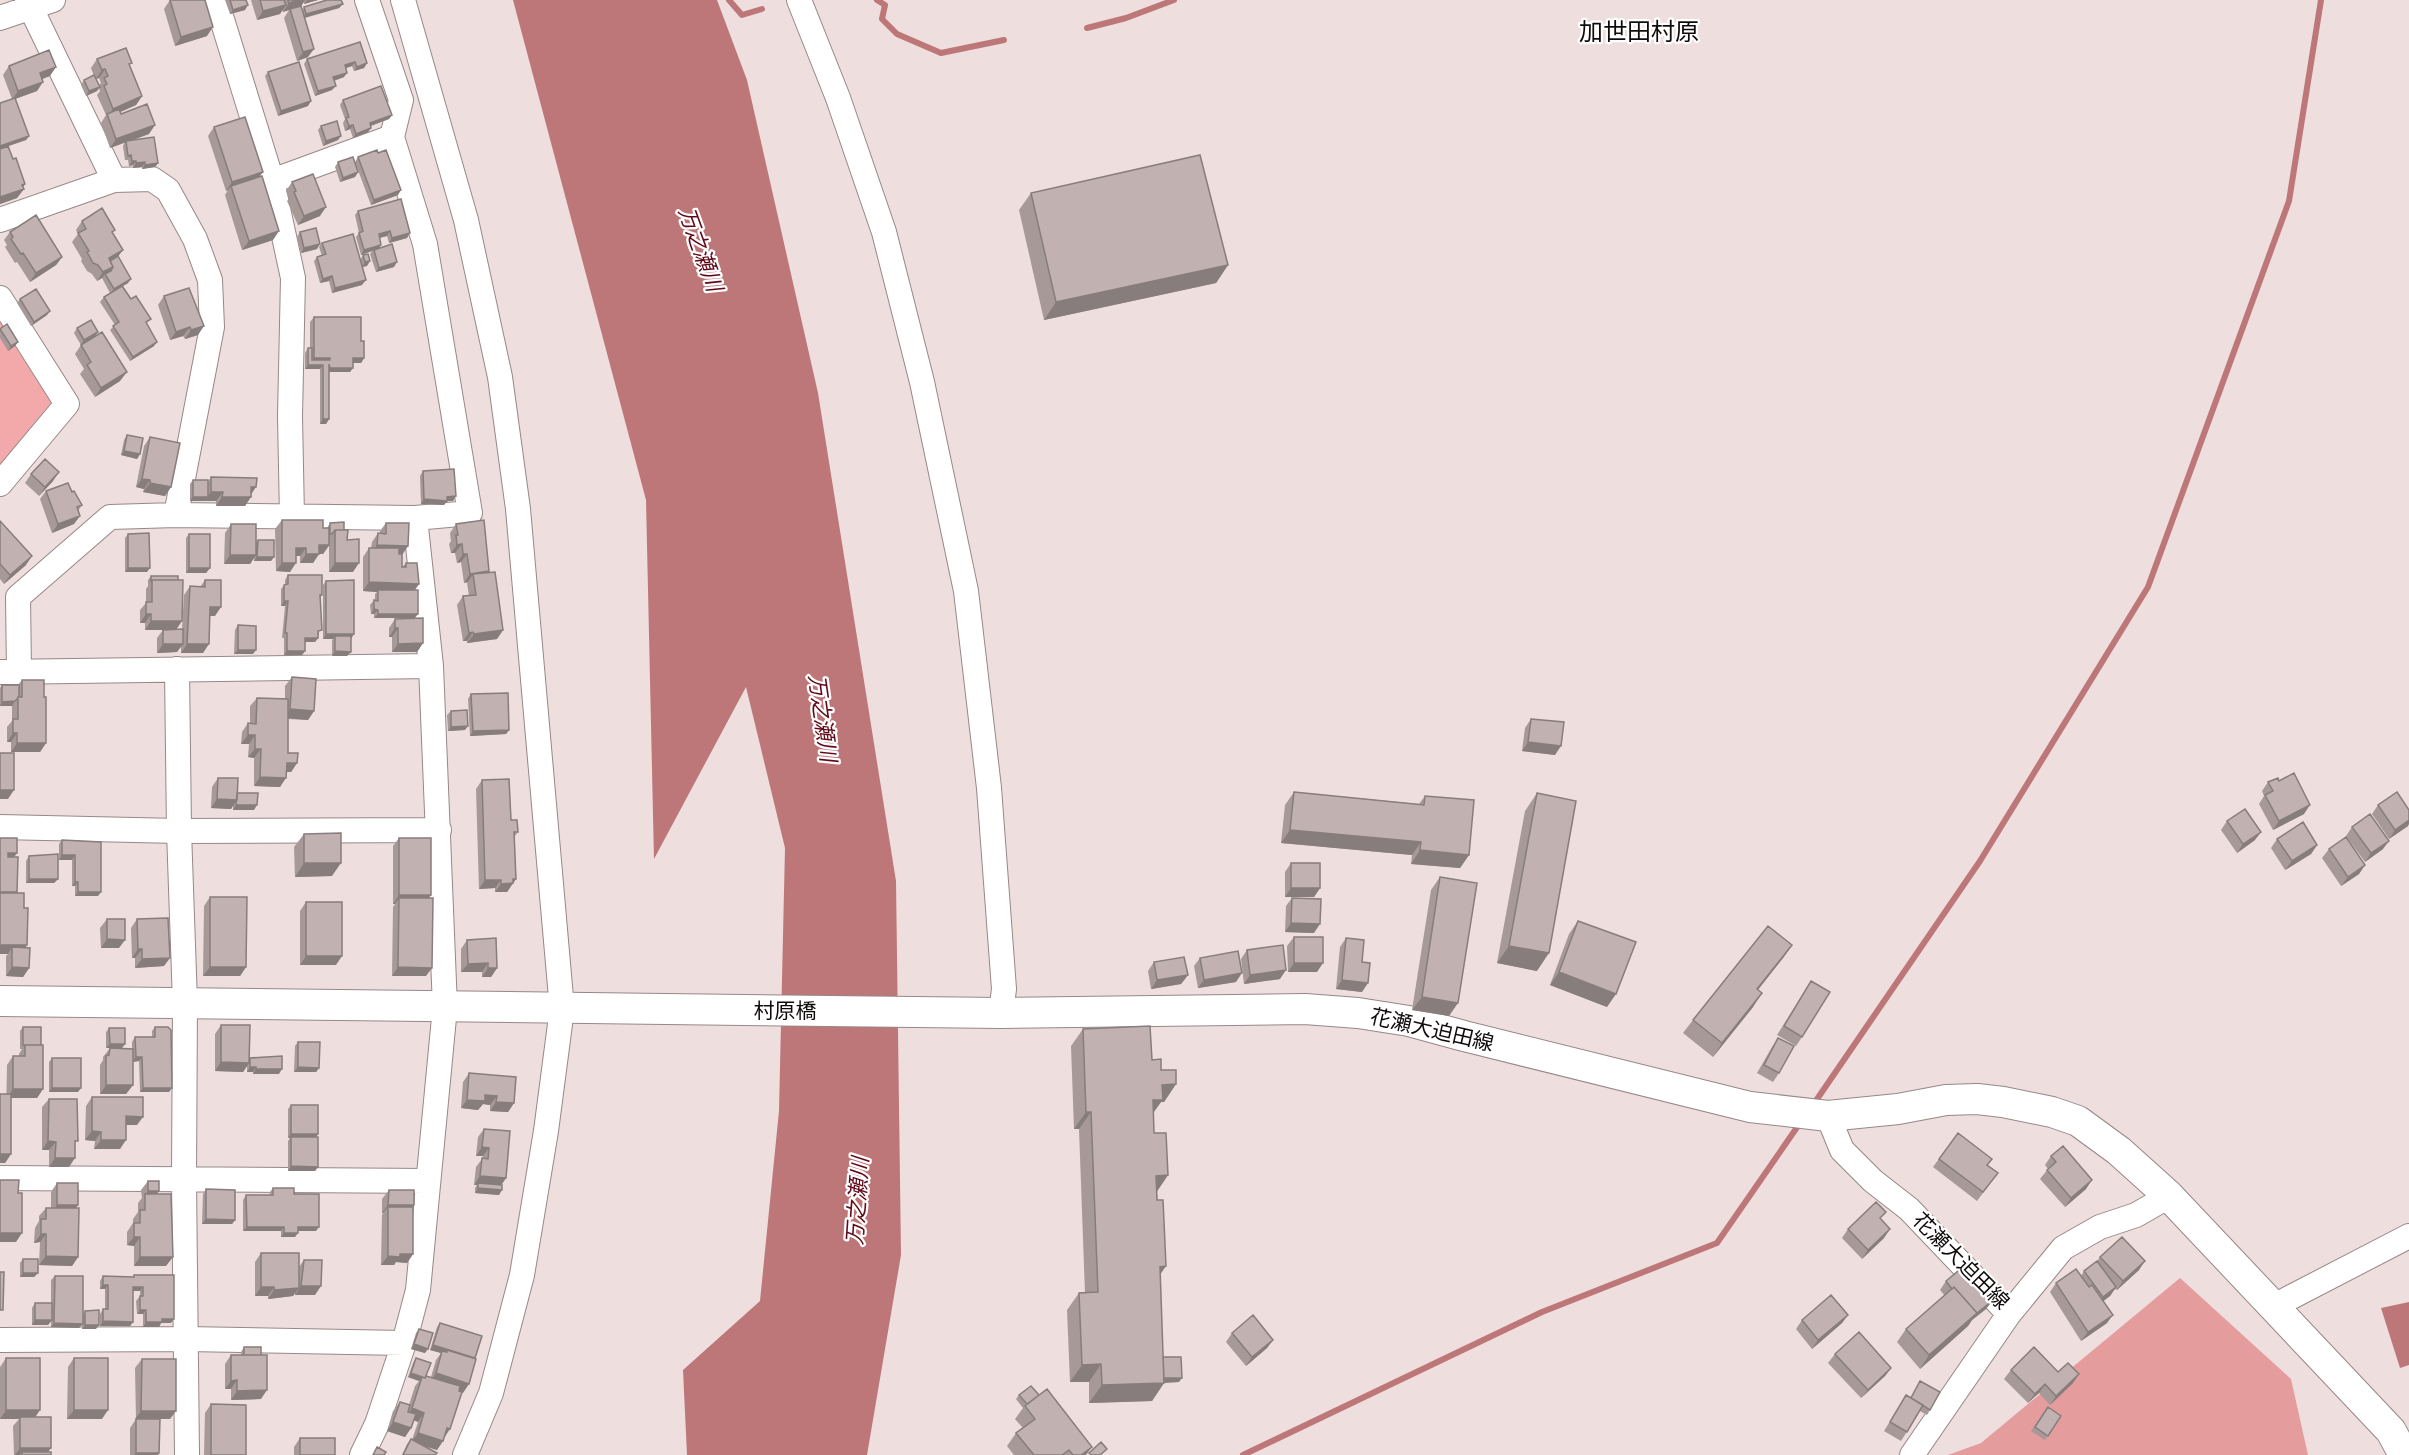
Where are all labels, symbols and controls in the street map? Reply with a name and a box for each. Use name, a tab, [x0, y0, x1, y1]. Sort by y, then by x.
district label: 加世田村原	[1579, 18, 1699, 45]
water label: 万之瀬川	[675, 203, 729, 296]
water label: 万之瀬川	[805, 673, 842, 765]
street label: 村原橋	[754, 998, 817, 1022]
street label: 花瀬大迫田線	[1368, 1003, 1496, 1055]
water label: 万之瀬川	[841, 1154, 872, 1246]
street label: 花瀬大迫田線	[1909, 1207, 2015, 1313]

